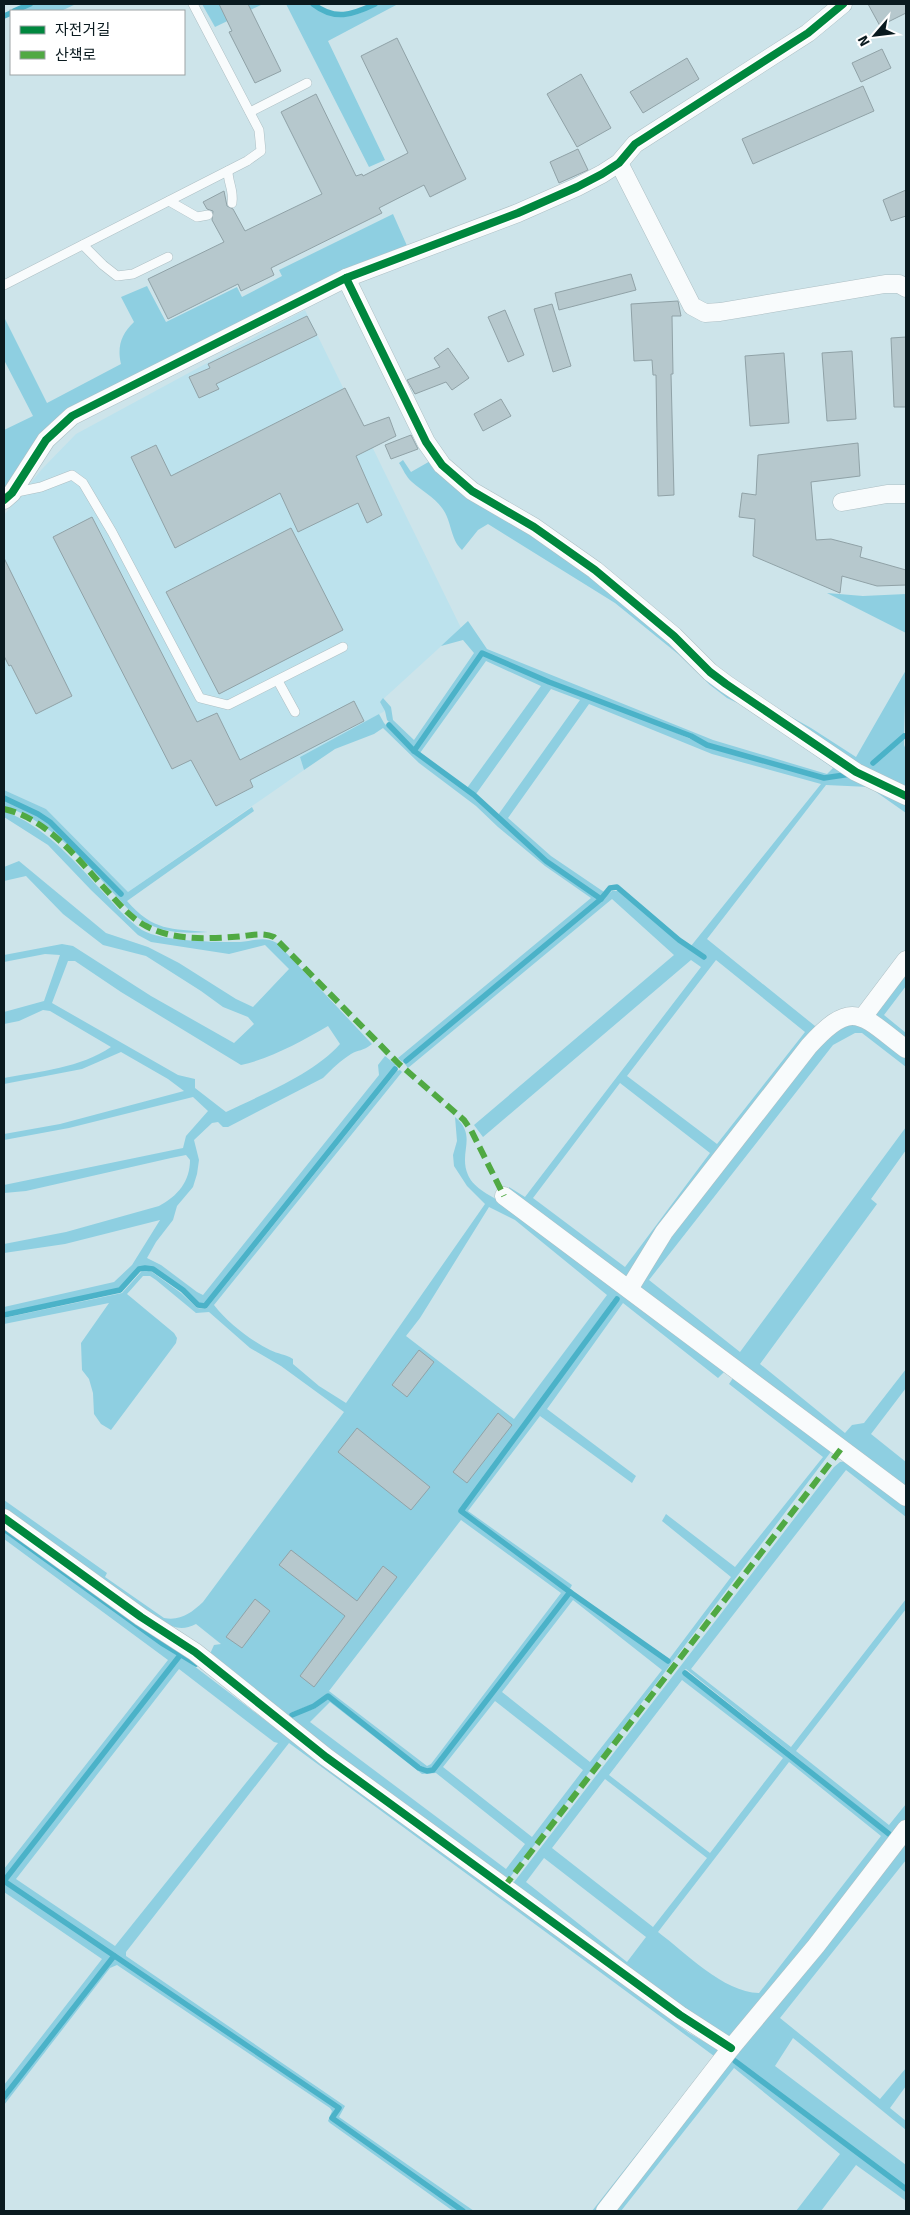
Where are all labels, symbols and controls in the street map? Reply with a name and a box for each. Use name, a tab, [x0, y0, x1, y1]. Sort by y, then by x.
legend	[10, 10, 185, 75]
north arrow	[850, 10, 900, 60]
text: 자전거길	[55, 21, 110, 39]
text: N	[854, 33, 874, 49]
text: 산책로	[55, 46, 96, 64]

